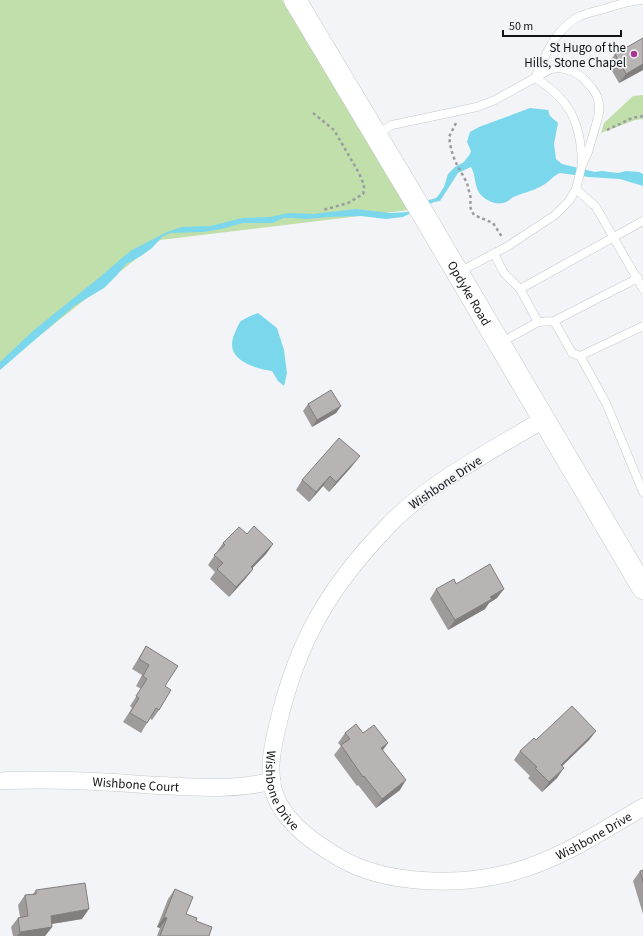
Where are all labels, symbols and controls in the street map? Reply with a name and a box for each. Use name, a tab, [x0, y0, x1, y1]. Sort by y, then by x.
scale bar	[503, 12, 621, 38]
text: 50 m	[509, 18, 533, 35]
place label: St Hugo of the Hills, Stone Chapel	[524, 39, 626, 72]
marker: St Hugo of the Hills, Stone Chapel	[629, 49, 639, 59]
street label: Opdyke Road	[443, 258, 495, 329]
street label: Wishbone Drive	[405, 452, 486, 514]
street label: Wishbone Drive	[261, 749, 303, 834]
street label: Wishbone Court	[92, 773, 180, 797]
street label: Wishbone Drive	[553, 808, 635, 865]

